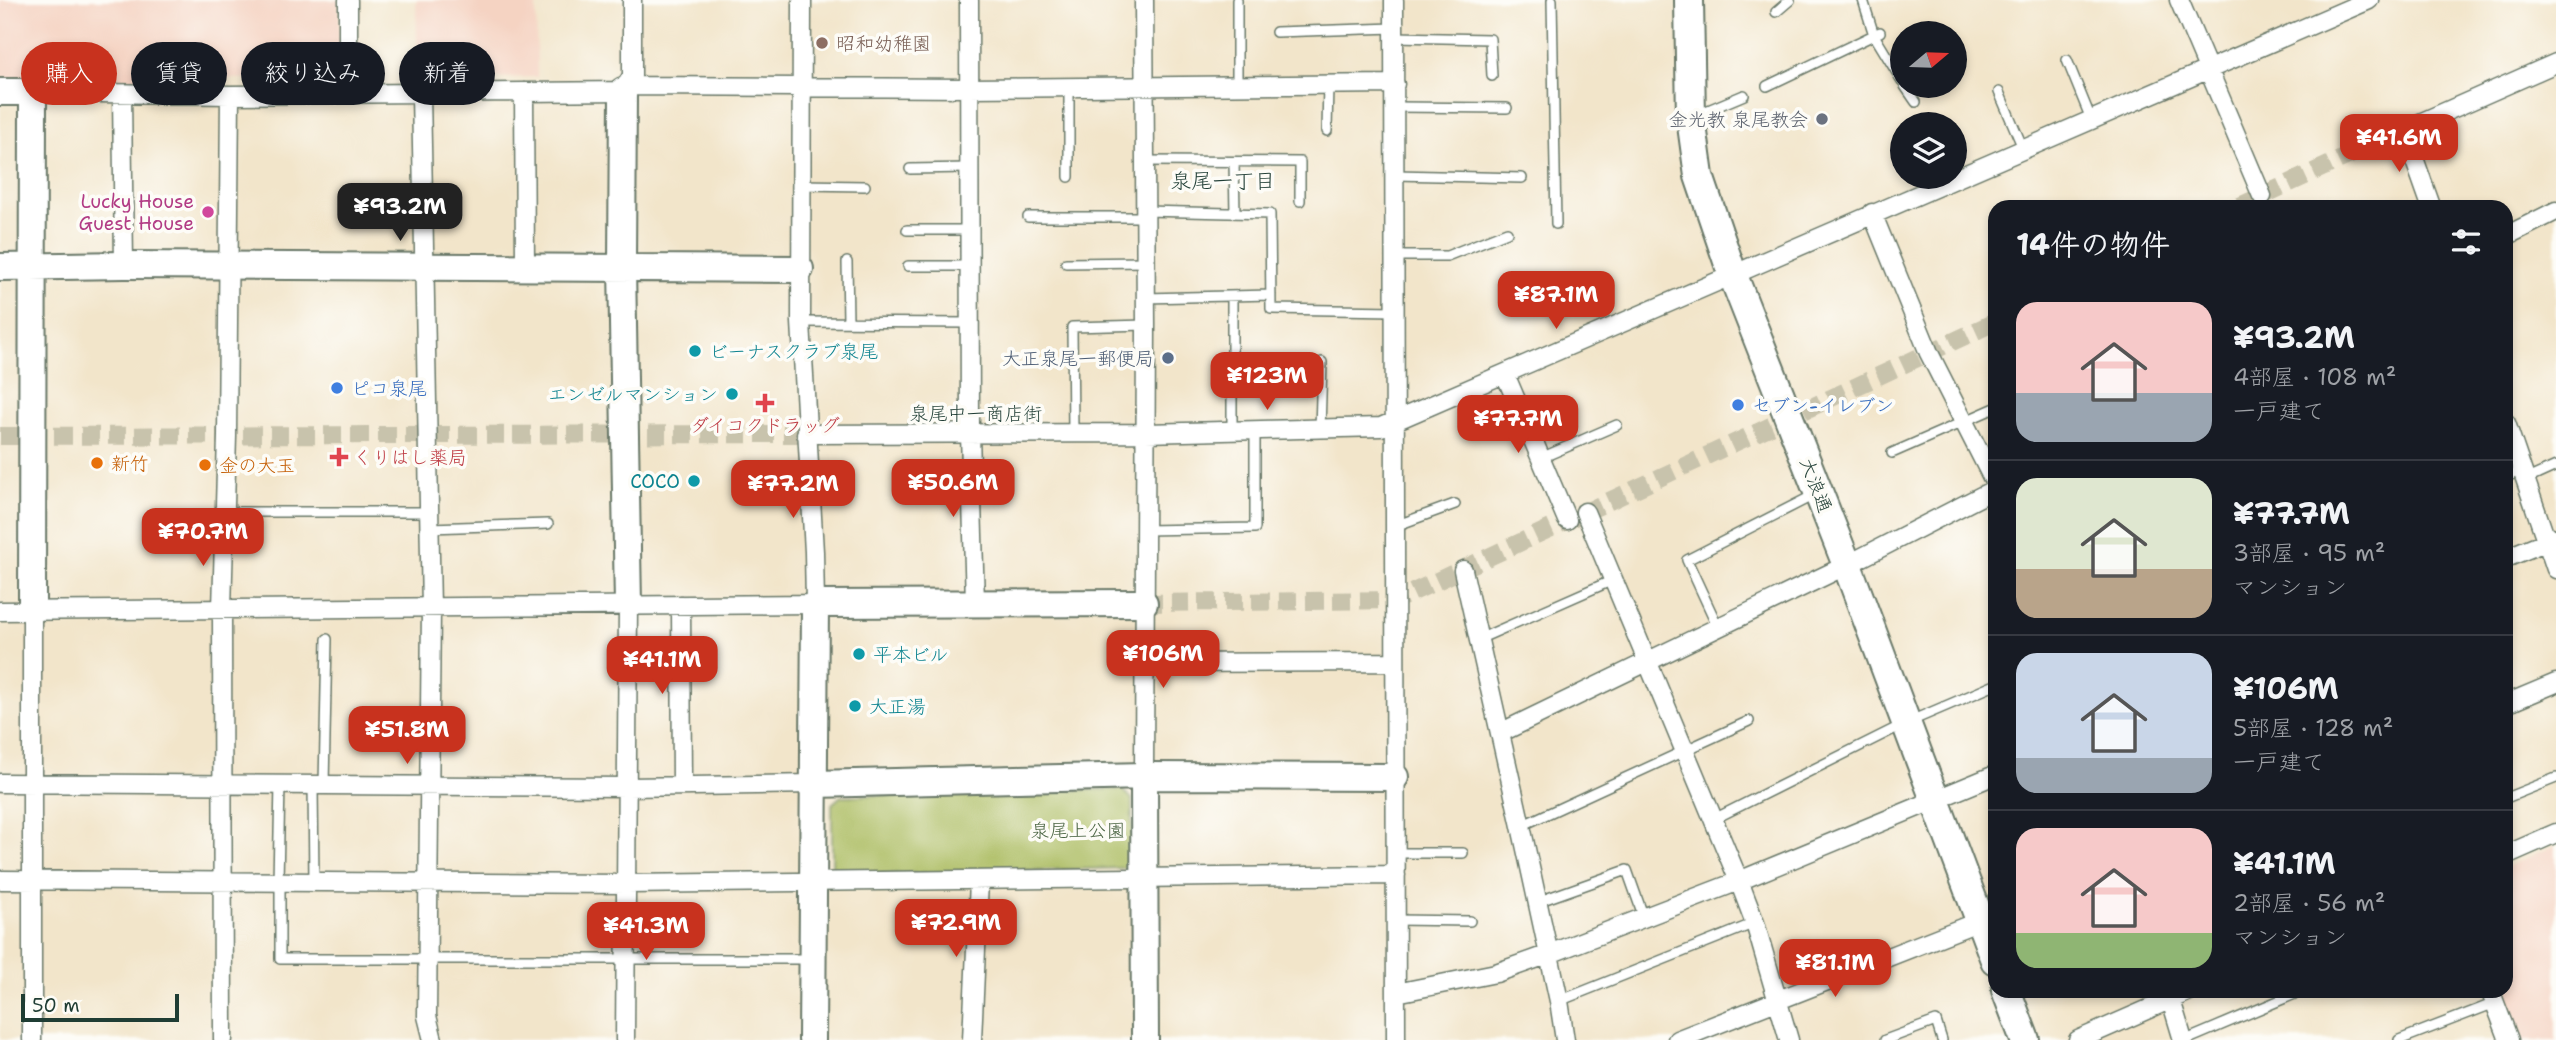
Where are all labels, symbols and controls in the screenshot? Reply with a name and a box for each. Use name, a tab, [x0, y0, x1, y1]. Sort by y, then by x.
north arrow	[1890, 21, 1967, 98]
map controls	[1890, 21, 1967, 189]
place label: 昭和幼稚園	[836, 31, 931, 56]
marker: 昭和幼稚園	[814, 35, 830, 51]
chip: 購入	[21, 42, 117, 105]
chip: 賃貸	[131, 42, 227, 105]
chip: 絞り込み	[241, 42, 385, 105]
chip: 新着	[399, 42, 495, 105]
place label: 金光教 泉尾教会	[1669, 107, 1808, 132]
marker: 金光教 泉尾教会	[1814, 111, 1830, 127]
button: layers	[1890, 112, 1967, 189]
pin: ¥41.6M	[2342, 114, 2456, 174]
text: ¥41.6M	[2356, 122, 2442, 152]
district label: 泉尾一丁目	[1171, 167, 1276, 195]
pin: ¥93.2M	[343, 184, 457, 243]
place label: Lucky House Guest House	[79, 189, 194, 236]
text: ¥93.2M	[353, 191, 447, 221]
marker: Lucky House Guest House	[200, 204, 216, 220]
icon: filters	[2447, 223, 2485, 261]
text: 14件の物件	[2016, 224, 2170, 265]
pin: ¥87.1M	[1499, 272, 1613, 331]
text: ¥87.1M	[1514, 279, 1598, 309]
text: ¥93.2M	[2233, 317, 2355, 358]
icon: home	[2072, 330, 2156, 414]
place label: ビーナスクラブ泉尾	[709, 339, 878, 364]
marker: ビーナスクラブ泉尾	[687, 343, 703, 359]
place label: 大正泉尾一郵便局	[1002, 346, 1154, 371]
marker: 大正泉尾一郵便局	[1160, 350, 1176, 366]
pin: ¥123M	[1218, 352, 1316, 412]
text: ¥123M	[1227, 360, 1307, 390]
text: 4部屋 · 108 m²	[2233, 362, 2396, 392]
place label: ピコ泉尾	[351, 376, 427, 401]
marker: ピコ泉尾	[329, 380, 345, 396]
place label: エンゼルマンション	[547, 382, 718, 407]
marker: エンゼルマンション	[724, 386, 740, 402]
place label: セブン-イレブン	[1752, 393, 1894, 418]
marker: ダイコクドラッグ	[757, 395, 773, 411]
pin: ¥77.7M	[1461, 396, 1575, 455]
text: 一戸建て	[2233, 396, 2325, 426]
marker: セブン-イレブン	[1730, 397, 1746, 413]
street label: 泉尾中一商店街	[909, 401, 1043, 426]
text: ¥77.7M	[1473, 403, 1563, 433]
place label: ダイコクドラッグ	[690, 413, 840, 438]
place label: くりはし薬局	[353, 445, 467, 470]
marker: くりはし薬局	[331, 449, 347, 465]
place label: 新竹	[111, 451, 149, 476]
place label: 金の大玉	[219, 453, 295, 478]
street label: 大浪通	[1794, 454, 1838, 516]
marker: 新竹	[89, 455, 105, 471]
marker: 金の大玉	[197, 457, 213, 473]
pin: ¥50.6M	[896, 460, 1010, 519]
pin: ¥77.2M	[736, 461, 850, 520]
text: ¥50.6M	[908, 467, 998, 497]
text: ¥77.2M	[747, 468, 839, 498]
place label: COCO	[630, 469, 680, 494]
marker: COCO	[686, 473, 702, 489]
text: ¥77.7M	[2233, 493, 2350, 534]
icon: home	[2072, 506, 2156, 590]
pin: ¥70.7M	[146, 508, 260, 568]
text: ¥70.7M	[158, 516, 248, 546]
text: 3部屋 · 95 m²	[2233, 538, 2385, 568]
text: マンション	[2233, 572, 2347, 602]
pin: ¥106M	[1114, 630, 1212, 690]
pin: ¥41.1M	[605, 636, 719, 696]
text: ¥106M	[1123, 638, 1203, 668]
place label: 平本ビル	[873, 642, 949, 667]
text: ¥41.1M	[623, 644, 701, 674]
marker: 平本ビル	[851, 646, 867, 662]
text: ¥106M	[2233, 668, 2339, 709]
icon: home	[2072, 681, 2156, 765]
place label: 大正湯	[869, 694, 926, 719]
marker: 大正湯	[847, 698, 863, 714]
pin: ¥51.8M	[350, 706, 464, 766]
text: 5部屋 · 128 m²	[2233, 713, 2393, 743]
text: ¥51.8M	[365, 714, 449, 744]
text: 一戸建て	[2233, 747, 2325, 777]
park label: 泉尾上公園	[1030, 818, 1126, 843]
text: ¥41.1M	[2233, 843, 2336, 884]
icon: home	[2072, 856, 2156, 940]
text: 2部屋 · 56 m²	[2233, 888, 2385, 918]
pin: ¥72.9M	[899, 900, 1013, 959]
pin: ¥41.3M	[589, 902, 703, 962]
text: ¥72.9M	[911, 907, 1001, 937]
text: ¥41.3M	[603, 910, 689, 940]
text: マンション	[2233, 922, 2347, 952]
pin: ¥81.1M	[1778, 940, 1892, 999]
text: ¥81.1M	[1795, 947, 1875, 977]
scale bar	[21, 991, 178, 1023]
text: 50 m	[32, 993, 80, 1018]

